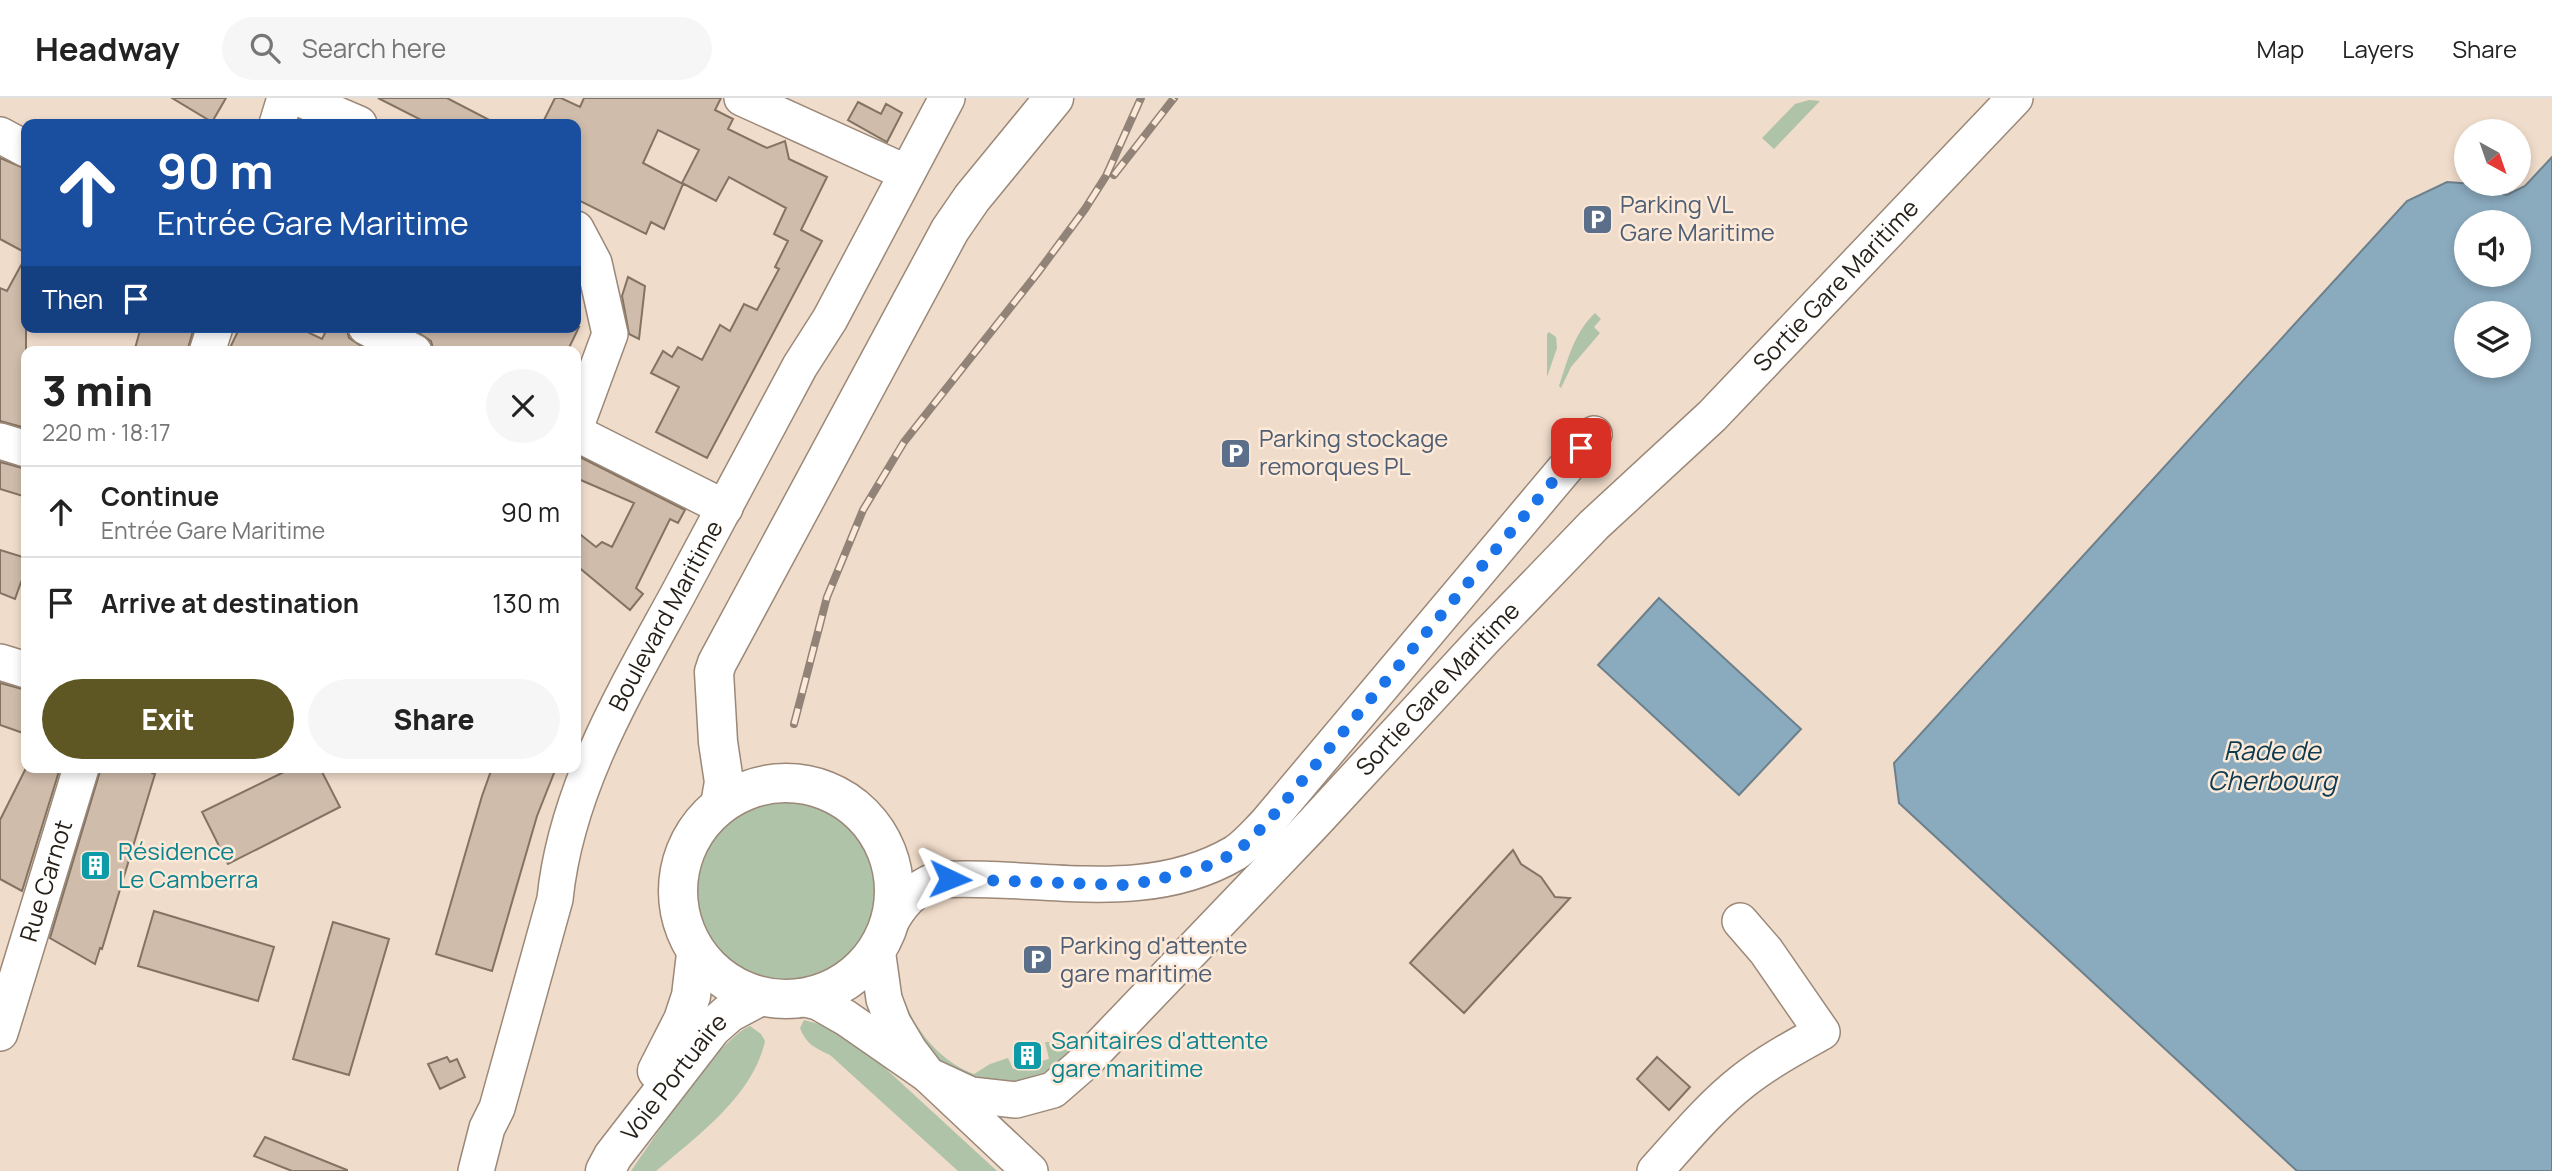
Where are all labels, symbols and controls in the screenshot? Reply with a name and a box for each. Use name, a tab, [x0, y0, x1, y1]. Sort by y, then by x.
search box	[222, 17, 712, 80]
text: Headway	[35, 26, 180, 71]
icon: search	[246, 29, 284, 67]
text: Search here	[302, 30, 446, 66]
text: Map	[2257, 32, 2304, 65]
text: Layers	[2342, 32, 2414, 65]
text: Share	[2452, 32, 2517, 65]
north arrow	[2454, 119, 2530, 196]
map controls	[2454, 119, 2531, 378]
text: 90 m	[157, 137, 274, 204]
icon: ahead	[42, 147, 133, 238]
place label: Parking VL Gare Maritime	[1620, 187, 1775, 248]
street label: Sortie Gare Maritime	[1745, 191, 1925, 378]
text: Entrée Gare Maritime	[157, 201, 469, 245]
parking icon: Parking VL Gare Maritime	[1580, 202, 1614, 236]
button: sound	[2454, 210, 2531, 287]
icon: arrive	[117, 280, 155, 318]
text: Then	[42, 281, 103, 317]
button: layers	[2454, 301, 2531, 378]
text: 3 min	[42, 361, 153, 419]
button: close	[486, 369, 560, 443]
text: 220 m · 18:17	[42, 416, 170, 448]
pin	[1551, 418, 1611, 478]
place label: Parking stockage remorques PL	[1259, 421, 1448, 482]
icon: arrive	[1562, 429, 1600, 467]
parking icon: Parking stockage remorques PL	[1219, 436, 1253, 470]
text: Continue	[101, 478, 219, 514]
icon: ahead	[42, 493, 80, 531]
text: 90 m	[501, 494, 560, 530]
text: Entrée Gare Maritime	[101, 514, 325, 546]
street label: Boulevard Maritime	[600, 514, 730, 716]
icon: arrive	[42, 584, 80, 622]
text: Arrive at destination	[101, 585, 359, 621]
text: 130 m	[492, 585, 560, 621]
street label: Sortie Gare Maritime	[1348, 594, 1526, 782]
button: Exit	[42, 679, 294, 759]
button: Share	[308, 679, 560, 759]
water label: Rade de Cherbourg	[2207, 732, 2339, 798]
street label: Rue Carnot	[11, 816, 79, 945]
place label: Résidence Le Camberra	[118, 834, 258, 895]
position arrow	[913, 842, 987, 916]
building icon: Résidence Le Camberra	[78, 849, 112, 883]
place label: Parking d'attente gare maritime	[1060, 928, 1248, 989]
parking icon: Parking d'attente gare maritime	[1020, 943, 1054, 977]
street label: Voie Portuaire	[613, 1004, 733, 1147]
place label: Sanitaires d'attente gare maritime	[1051, 1023, 1268, 1084]
building icon: Sanitaires d'attente gare maritime	[1011, 1038, 1045, 1072]

